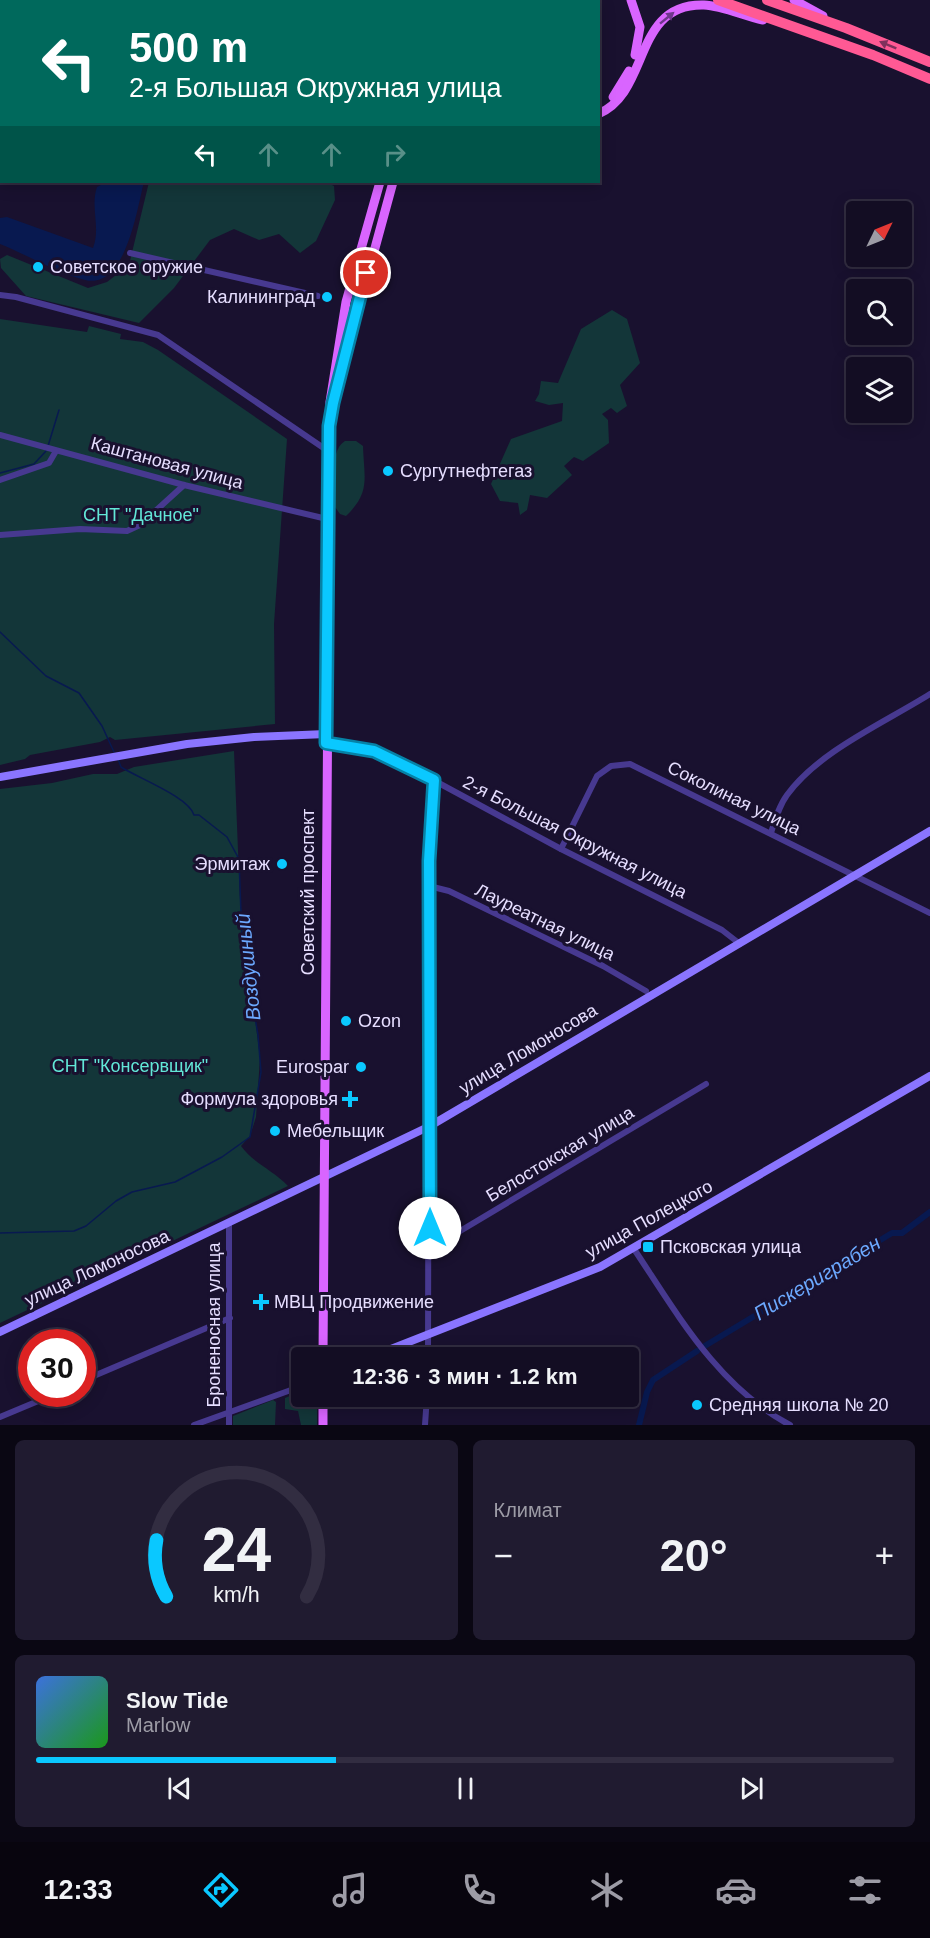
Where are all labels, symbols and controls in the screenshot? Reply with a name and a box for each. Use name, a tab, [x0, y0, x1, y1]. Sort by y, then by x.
one-way arrow	[659, 11, 675, 24]
icon: left	[30, 24, 108, 102]
text: 500 m	[129, 24, 248, 71]
one-way arrow	[879, 40, 897, 49]
text: 2-я Большая Окружная улица	[129, 73, 502, 103]
icon: left	[189, 138, 222, 171]
icon: ahead	[252, 138, 285, 171]
icon: ahead	[315, 138, 348, 171]
icon: right	[378, 138, 411, 171]
north arrow	[846, 201, 912, 267]
map controls	[846, 201, 912, 423]
pin	[340, 247, 391, 298]
icon: arrive	[349, 256, 382, 289]
place label: Советское оружие	[50, 257, 203, 277]
marker: Советское оружие	[31, 260, 45, 274]
button: search	[846, 279, 912, 345]
place label: Калининград	[207, 287, 315, 307]
marker: Калининград	[320, 290, 334, 304]
button: layers	[846, 357, 912, 423]
street label: Каштановая улица	[89, 433, 246, 493]
place label: Сургутнефтегаз	[400, 461, 532, 481]
marker: Сургутнефтегаз	[381, 464, 395, 478]
park label: СНТ "Дачное"	[83, 505, 199, 525]
street label: Соколиная улица	[664, 757, 805, 839]
street label: 2-я Большая Окружная улица	[460, 772, 691, 903]
street label: Советский проспект	[298, 809, 318, 975]
place label: Эрмитаж	[195, 854, 270, 874]
marker: Эрмитаж	[275, 857, 289, 871]
street label: Лауреатная улица	[472, 880, 619, 965]
water label: Воздушный	[231, 912, 265, 1022]
street label: улица Ломоносова	[455, 999, 601, 1098]
place label: Ozon	[358, 1011, 401, 1031]
marker: Ozon	[339, 1014, 353, 1028]
park label: СНТ "Консервщик"	[52, 1056, 208, 1076]
place label: Eurospar	[276, 1057, 349, 1077]
marker: Eurospar	[354, 1060, 368, 1074]
place label: Формула здоровья	[181, 1089, 338, 1109]
marker: Формула здоровья	[343, 1092, 357, 1106]
street label: Белостокская улица	[483, 1102, 638, 1206]
place label: Мебельщик	[287, 1121, 384, 1141]
marker: Мебельщик	[268, 1124, 282, 1138]
street label: улица Полецкого	[582, 1176, 716, 1262]
position arrow	[398, 1196, 462, 1260]
street label: улица Ломоносова	[22, 1225, 173, 1310]
water label: Пискериграбен	[750, 1232, 884, 1324]
place label: Псковская улица	[660, 1237, 802, 1257]
marker: Псковская улица	[641, 1240, 655, 1254]
street label: Броненосная улица	[204, 1242, 224, 1407]
place label: МВЦ Продвижение	[274, 1292, 434, 1312]
marker: МВЦ Продвижение	[252, 1293, 270, 1311]
speed limit sign: 30	[18, 1329, 96, 1407]
text: 12:36 · 3 мин · 1.2 km	[352, 1364, 578, 1389]
place label: Средняя школа № 20	[709, 1395, 889, 1415]
marker: Средняя школа № 20	[690, 1398, 704, 1412]
text: Климат	[494, 1499, 562, 1521]
text: 24	[202, 1515, 271, 1584]
text: 20°	[660, 1530, 728, 1581]
text: −	[494, 1537, 513, 1574]
text: +	[875, 1537, 894, 1574]
text: km/h	[213, 1583, 259, 1607]
text: Slow Tide	[126, 1688, 228, 1713]
text: Marlow	[126, 1714, 190, 1736]
icon: previous	[163, 1772, 196, 1805]
icon: pause	[449, 1772, 482, 1805]
icon: next	[735, 1772, 768, 1805]
icon: directions	[200, 1869, 242, 1911]
icon: music	[329, 1869, 371, 1911]
icon: phone	[458, 1869, 500, 1911]
icon: climate	[586, 1869, 628, 1911]
icon: car	[715, 1869, 757, 1911]
icon: filters	[844, 1869, 886, 1911]
text: 12:33	[43, 1875, 113, 1905]

